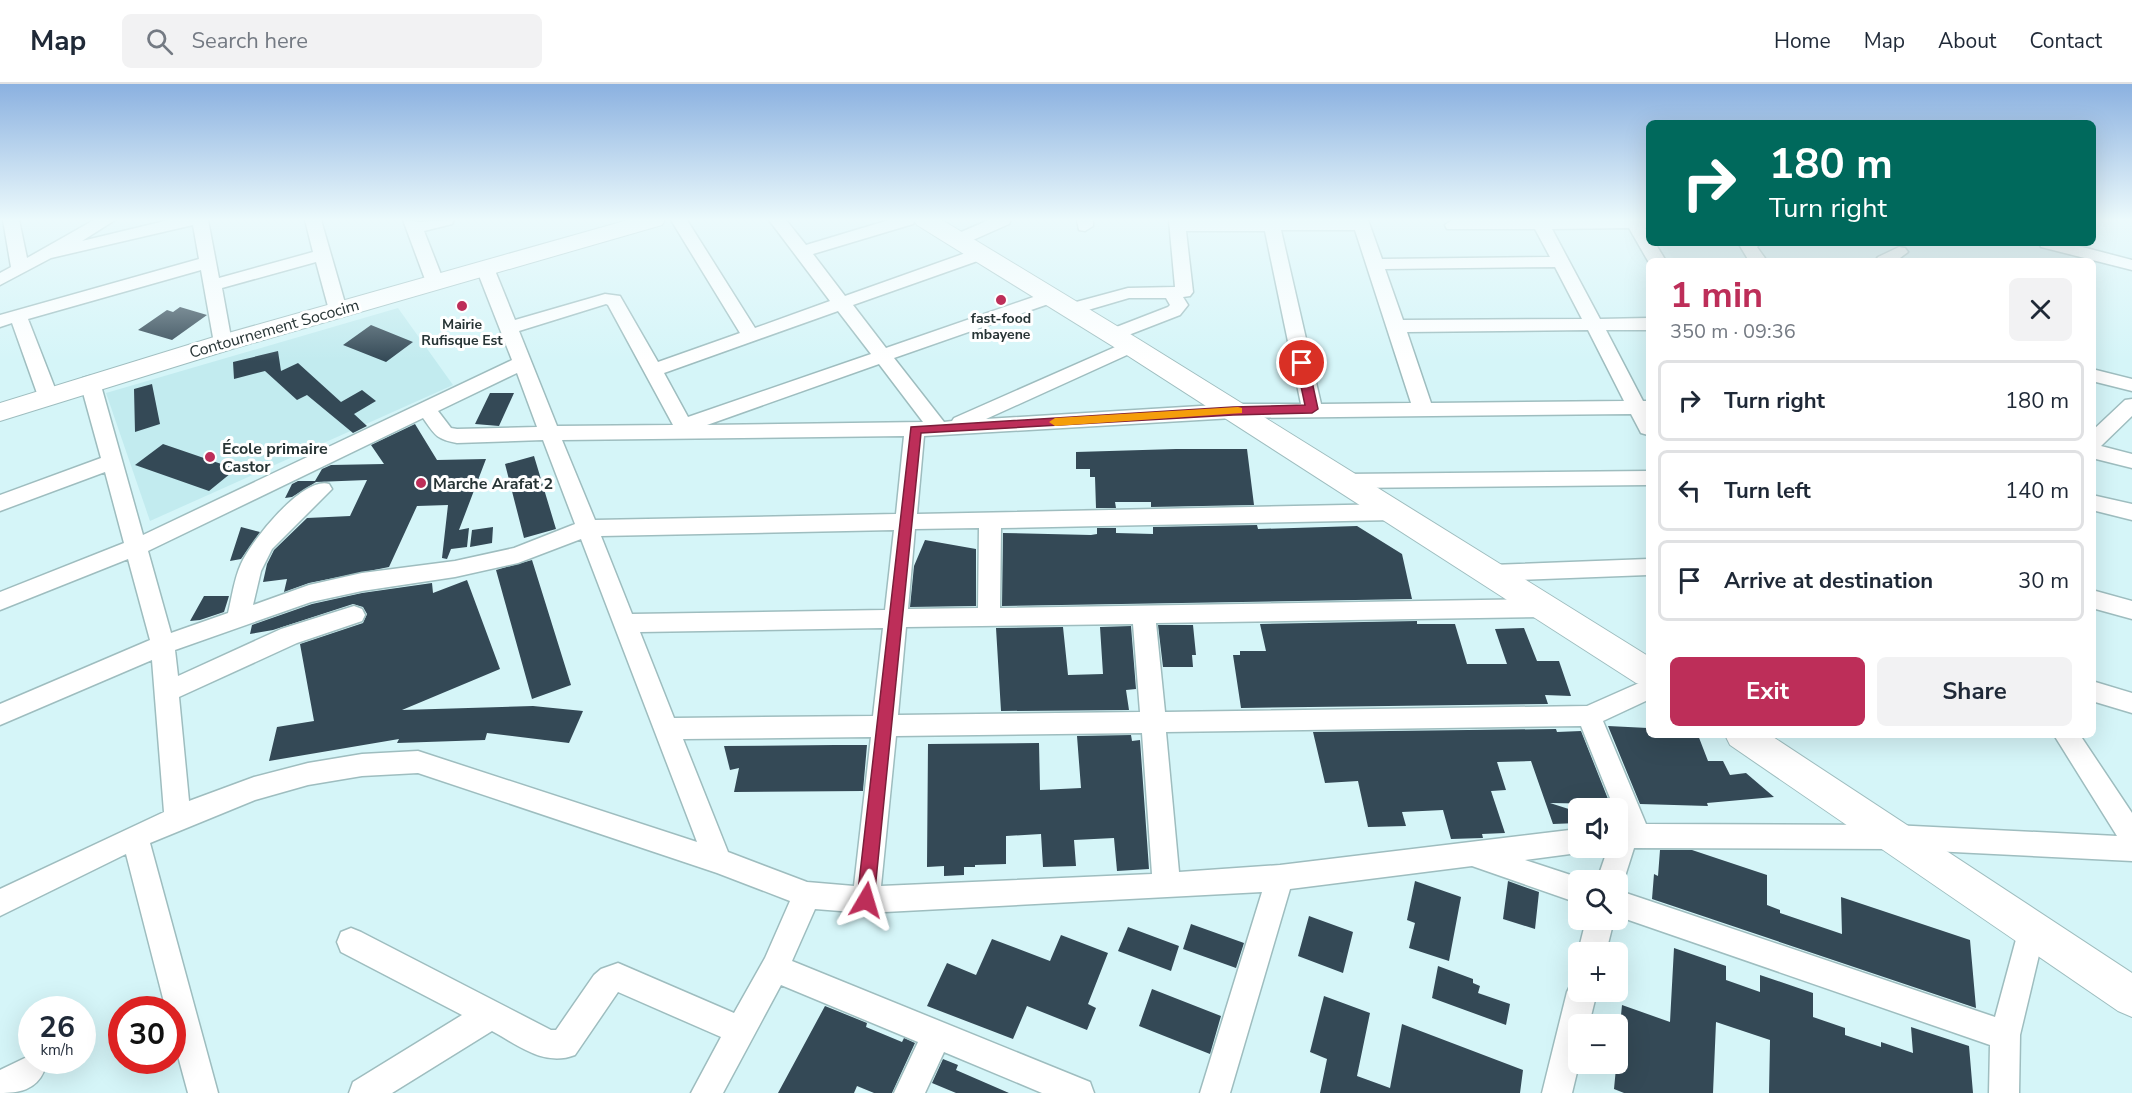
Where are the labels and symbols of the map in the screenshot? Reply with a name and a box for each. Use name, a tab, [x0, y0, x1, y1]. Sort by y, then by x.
marker: fast-food mbayene	[994, 293, 1008, 307]
street label: Contournement Sococim	[187, 294, 362, 364]
marker: Mairie Rufisque Est	[455, 299, 469, 313]
place label: fast-food mbayene	[971, 309, 1031, 344]
place label: Mairie Rufisque Est	[421, 315, 503, 350]
pin	[1276, 337, 1327, 388]
place label: École primaire Castor	[222, 438, 328, 478]
marker: École primaire Castor	[203, 450, 217, 464]
place label: Marche Arafat 2	[433, 473, 553, 495]
marker: Marche Arafat 2	[414, 476, 428, 490]
position arrow	[834, 868, 898, 932]
speed limit sign: 30	[108, 996, 186, 1074]

